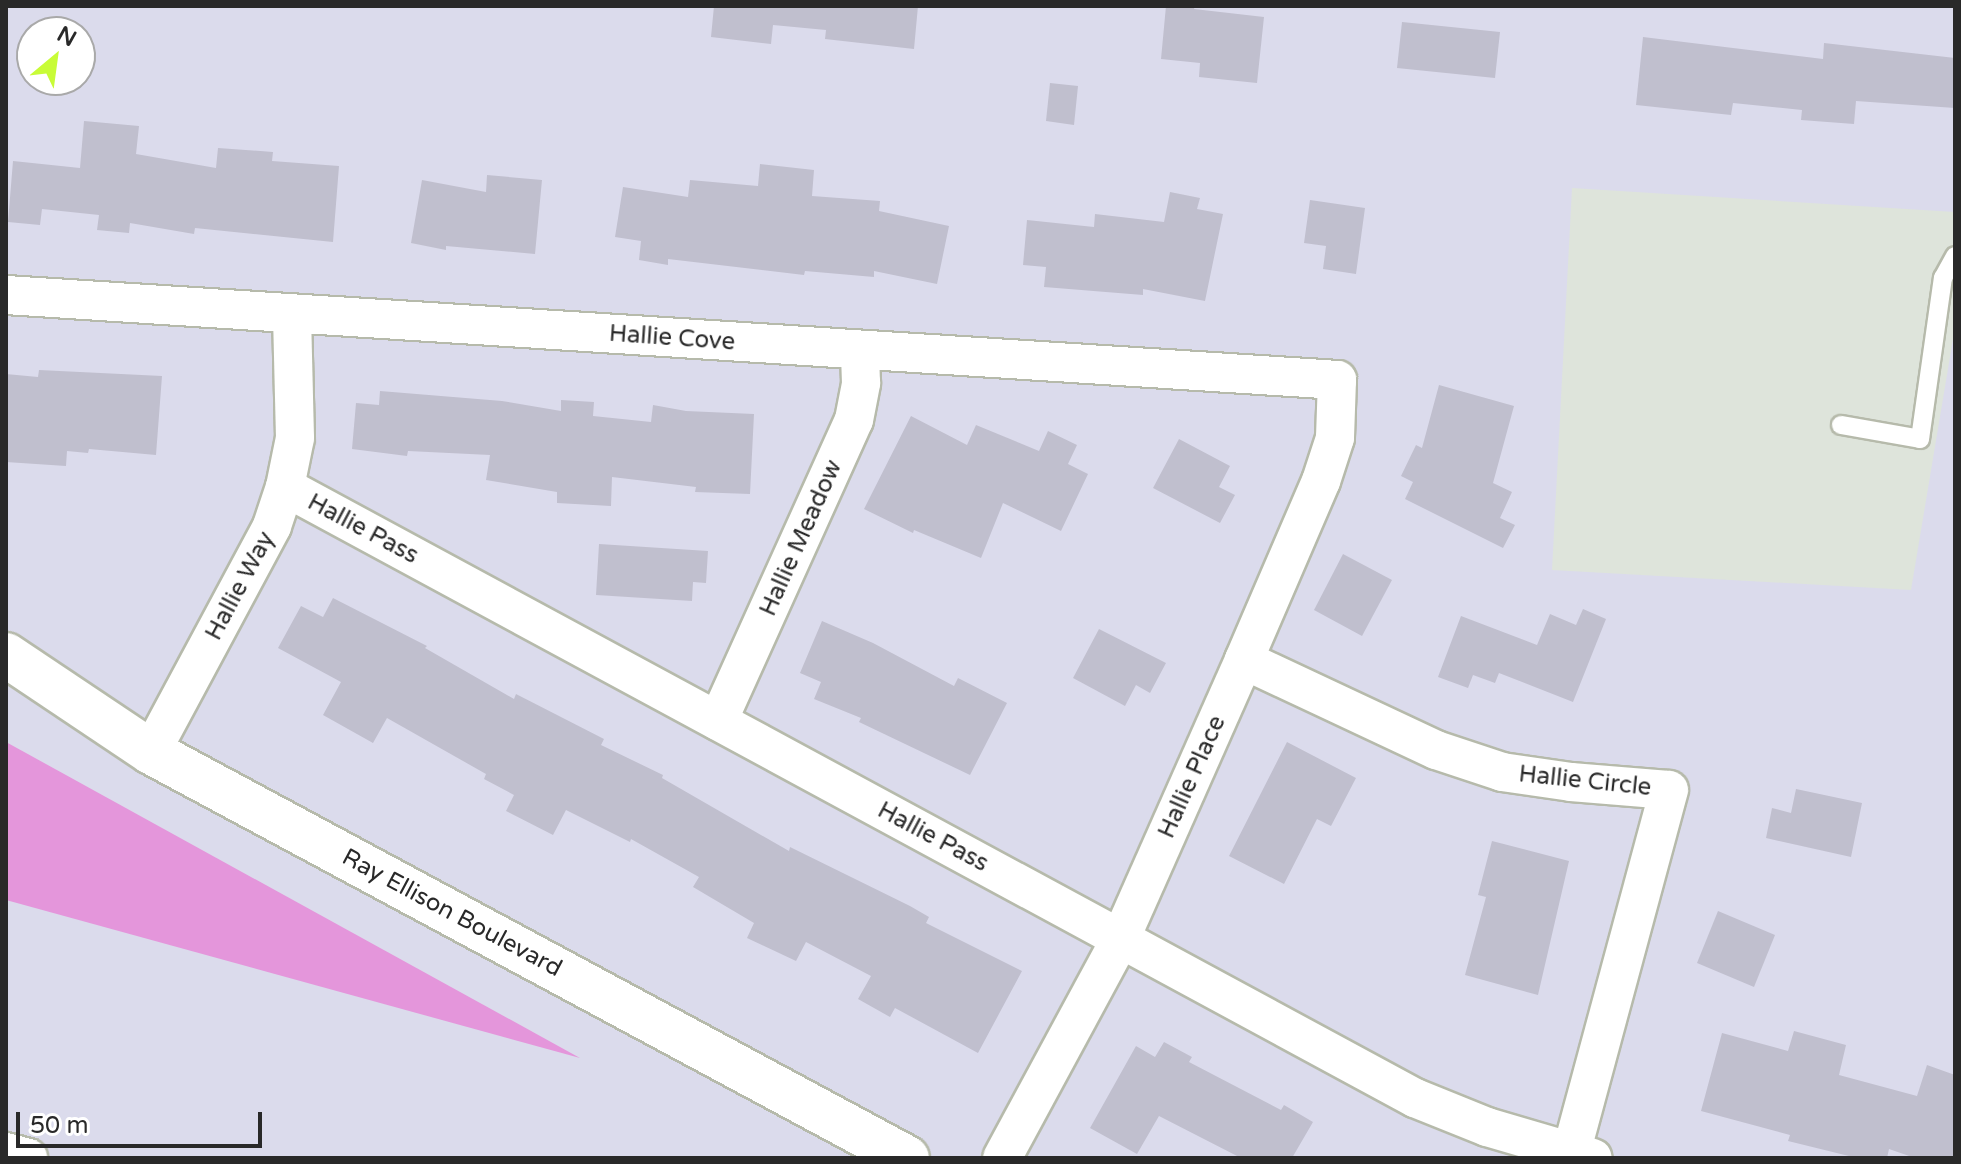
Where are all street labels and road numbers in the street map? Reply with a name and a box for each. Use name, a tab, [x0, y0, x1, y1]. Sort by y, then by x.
street label: Hallie Cove	[608, 319, 736, 357]
street label: Hallie Meadow	[754, 455, 848, 621]
street label: Hallie Pass	[303, 488, 423, 570]
street label: Hallie Way	[199, 527, 281, 645]
street label: Hallie Place	[1152, 711, 1232, 843]
street label: Hallie Circle	[1517, 760, 1653, 802]
street label: Hallie Pass	[873, 796, 993, 878]
street label: Ray Ellison Boulevard	[337, 843, 567, 983]

